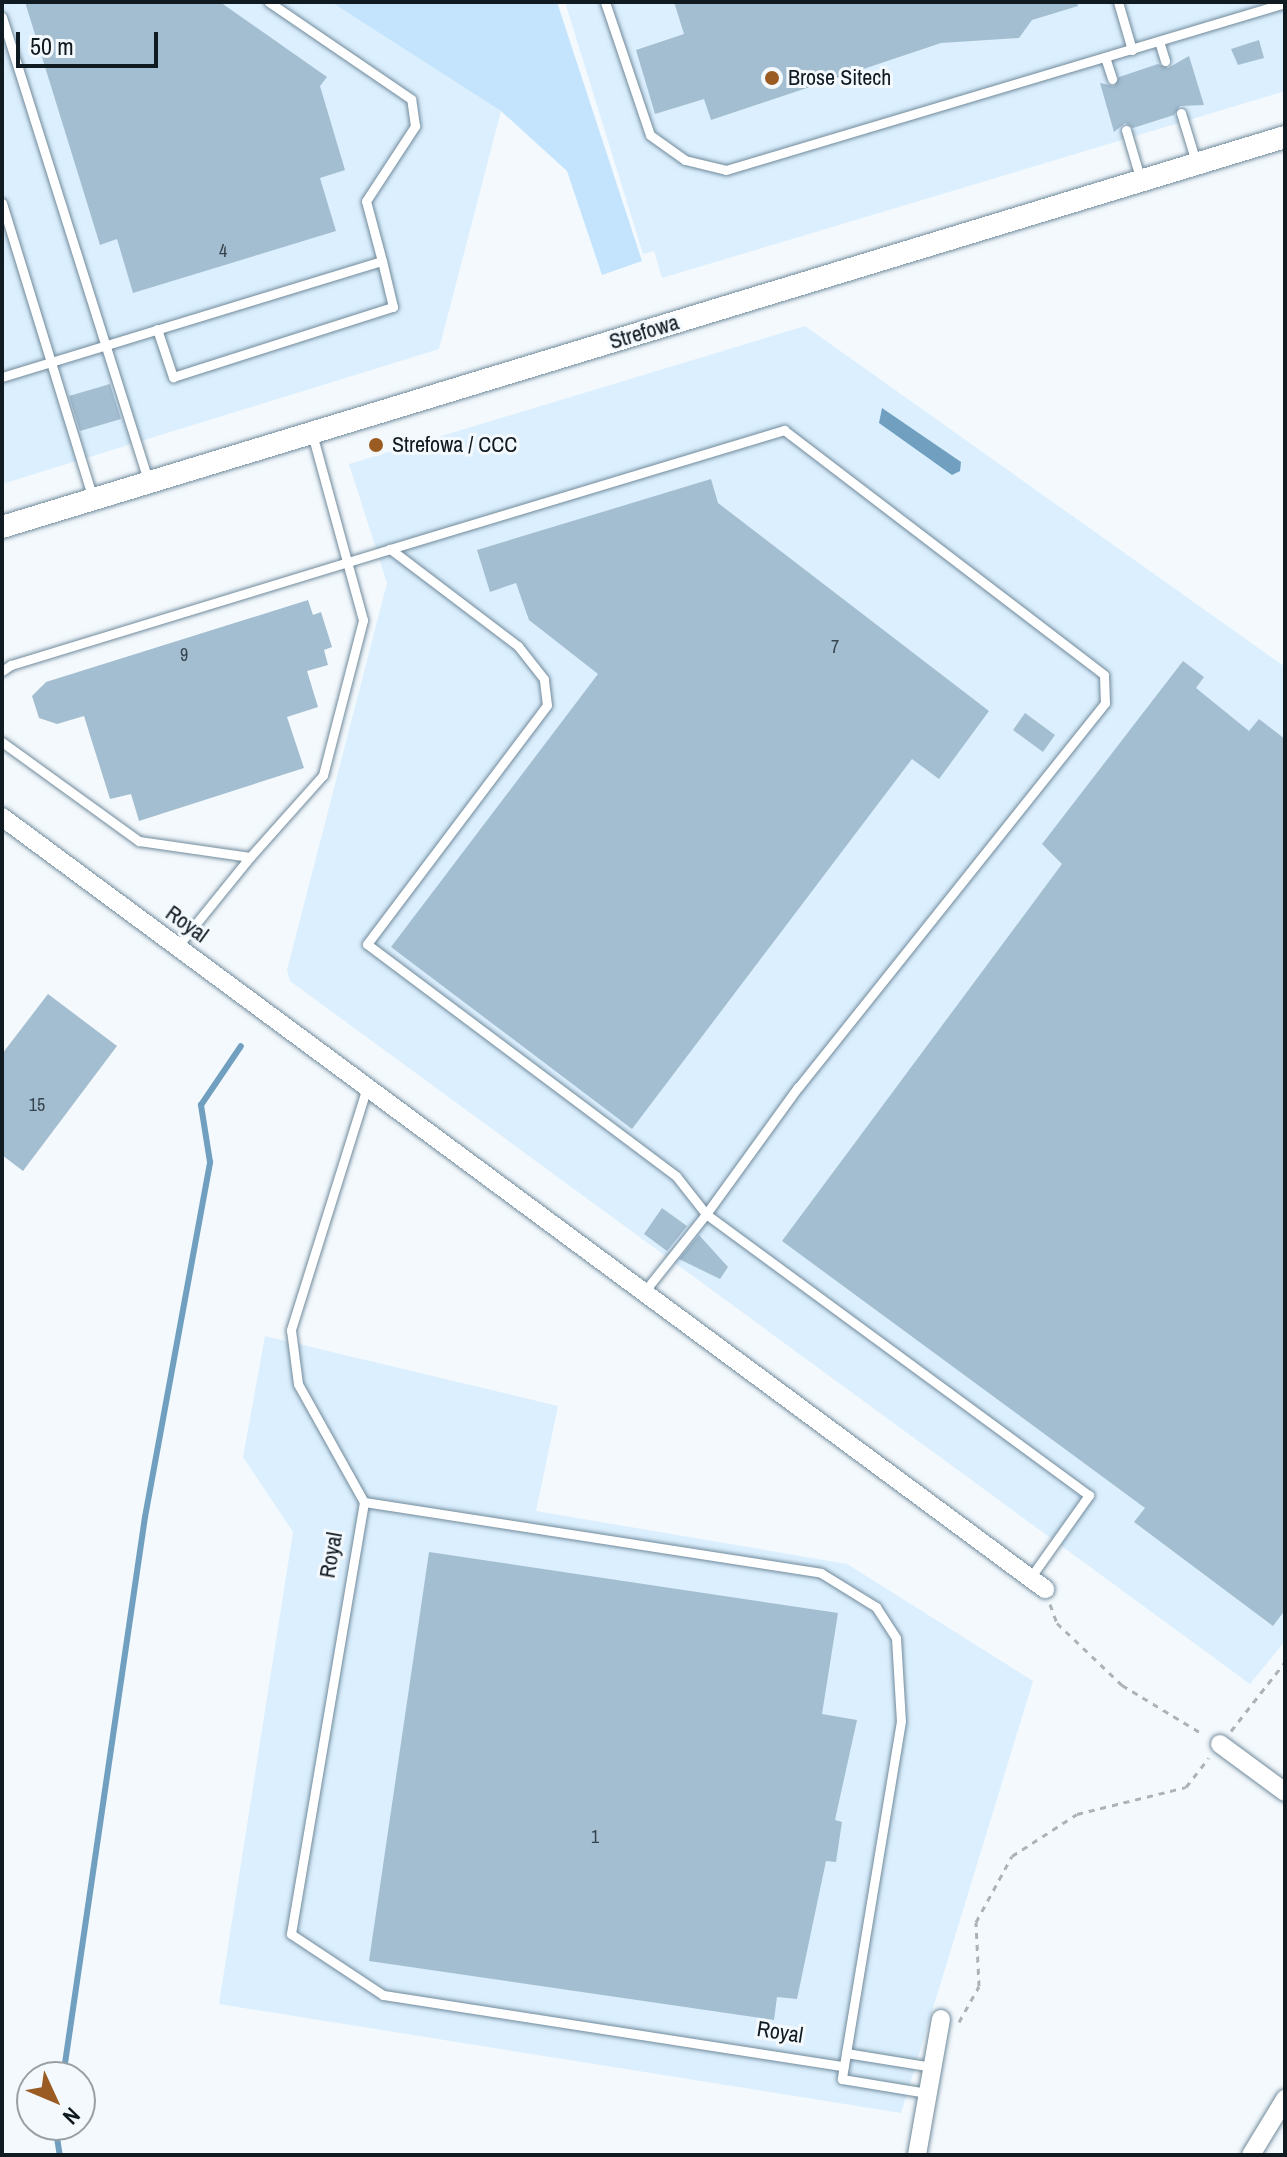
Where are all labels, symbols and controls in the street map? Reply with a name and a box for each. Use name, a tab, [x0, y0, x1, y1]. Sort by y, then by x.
scale bar	[20, 16, 162, 66]
text: 50 m	[30, 30, 74, 62]
place label: Brose Sitech	[788, 65, 891, 91]
marker: Brose Sitech	[763, 69, 781, 87]
house number: 4	[219, 240, 227, 262]
street label: Strefowa	[606, 309, 682, 355]
place label: Strefowa / CCC	[392, 432, 517, 458]
marker: Strefowa / CCC	[367, 436, 385, 454]
house number: 7	[831, 636, 839, 658]
house number: 9	[180, 644, 188, 666]
street label: Royal	[161, 900, 213, 948]
house number: 15	[29, 1094, 45, 1116]
street label: Royal	[314, 1530, 348, 1580]
house number: 1	[591, 1826, 599, 1848]
street label: Royal	[755, 2015, 805, 2049]
north arrow	[16, 2061, 96, 2141]
text: N	[57, 2101, 87, 2131]

